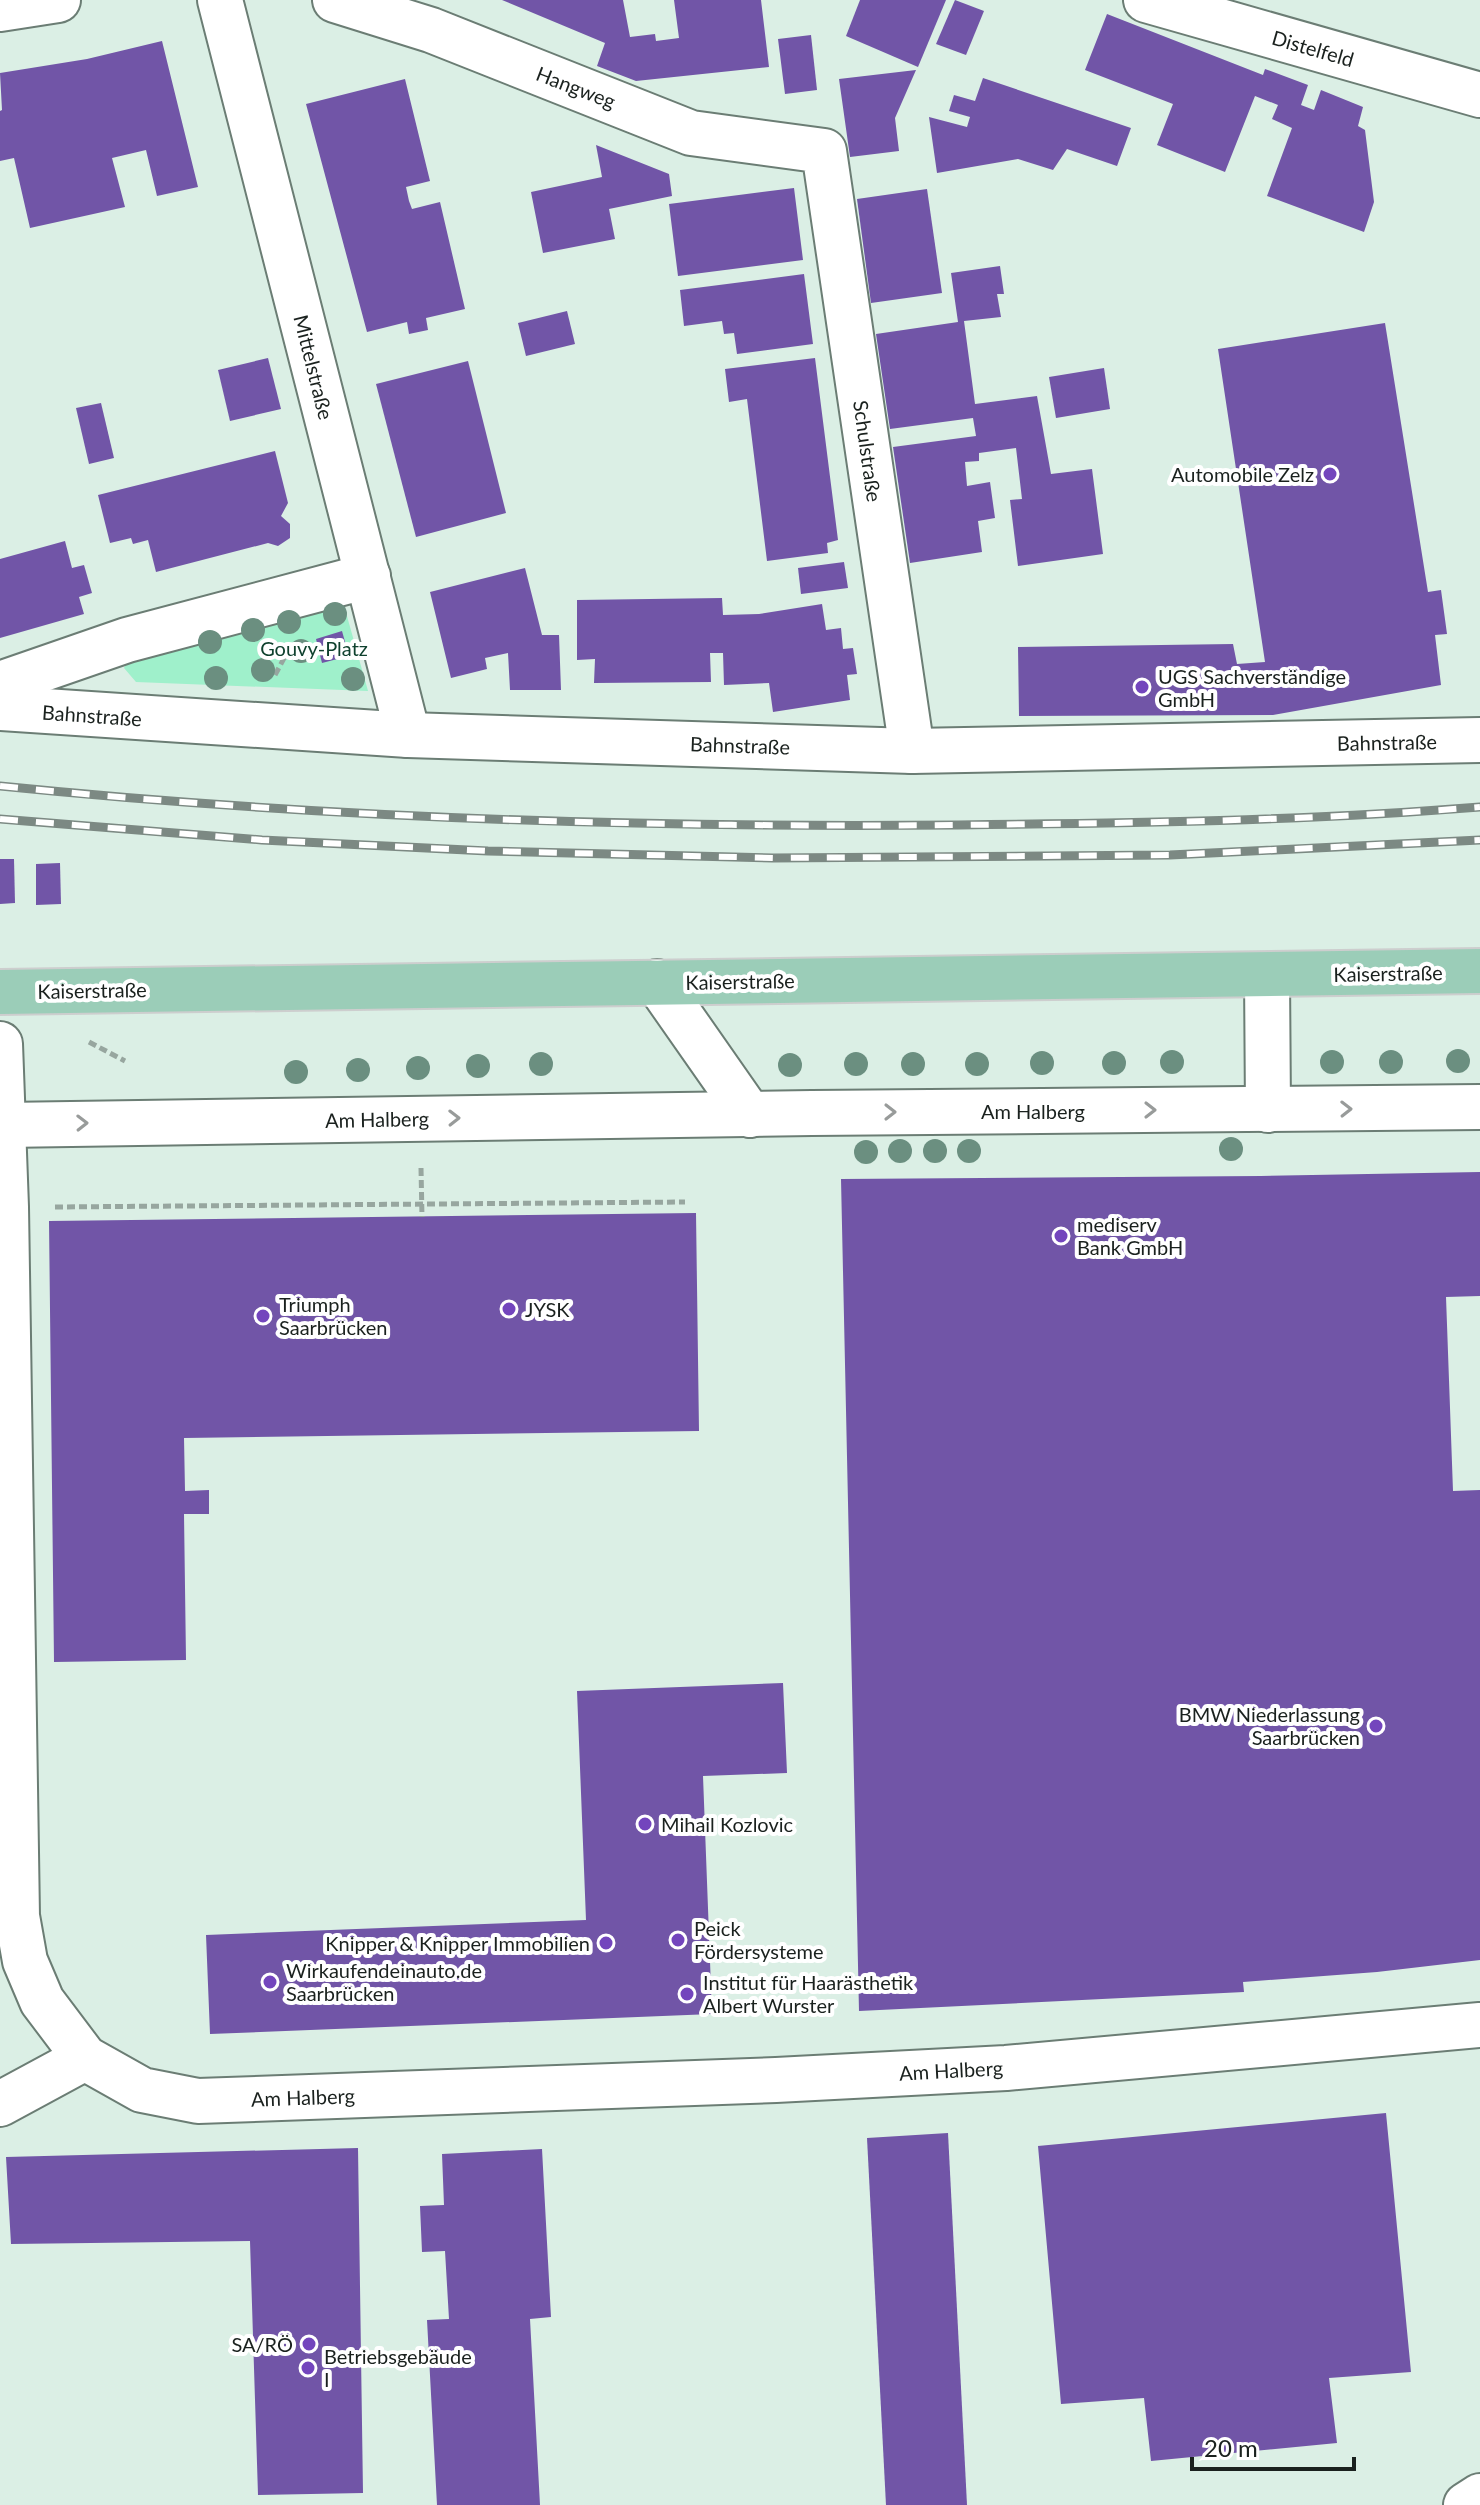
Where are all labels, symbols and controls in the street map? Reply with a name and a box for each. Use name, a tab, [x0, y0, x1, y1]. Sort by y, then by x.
street label: Distelfeld	[1269, 25, 1357, 71]
street label: Hangweg	[533, 61, 619, 113]
street label: Mittelstraße	[289, 312, 339, 422]
street label: Schulstraße	[849, 399, 887, 503]
place label: Automobile Zelz	[1171, 462, 1314, 486]
marker: Automobile Zelz	[1321, 465, 1339, 483]
park label: Gouvy-Platz	[260, 636, 368, 660]
place label: UGS Sachverständige GmbH	[1158, 664, 1346, 711]
marker: UGS Sachverständige GmbH	[1133, 678, 1151, 696]
street label: Bahnstraße	[41, 700, 143, 730]
street label: Bahnstraße	[1337, 729, 1437, 755]
street label: Bahnstraße	[690, 731, 790, 759]
street label: Kaiserstraße	[1333, 960, 1443, 986]
street label: Kaiserstraße	[685, 968, 795, 994]
street label: Kaiserstraße	[37, 977, 147, 1003]
street label: Am Halberg	[981, 1099, 1085, 1123]
one-way arrow	[1340, 1100, 1353, 1117]
one-way arrow	[1144, 1101, 1157, 1119]
one-way arrow	[884, 1103, 897, 1121]
street label: Am Halberg	[325, 1106, 429, 1132]
one-way arrow	[448, 1110, 461, 1127]
one-way arrow	[76, 1114, 89, 1132]
place label: mediserv Bank GmbH	[1077, 1212, 1183, 1259]
marker: mediserv Bank GmbH	[1052, 1227, 1070, 1245]
place label: Triumph Saarbrücken	[279, 1292, 387, 1339]
place label: JYSK	[525, 1297, 570, 1321]
marker: JYSK	[500, 1300, 518, 1318]
marker: Triumph Saarbrücken	[254, 1307, 272, 1325]
place label: BMW Niederlassung Saarbrücken	[1179, 1702, 1360, 1749]
marker: BMW Niederlassung Saarbrücken	[1367, 1717, 1385, 1735]
place label: Mihail Kozlovic	[661, 1812, 794, 1836]
marker: Mihail Kozlovic	[636, 1815, 654, 1833]
place label: Peick Fördersysteme	[694, 1916, 824, 1963]
place label: Knipper & Knipper Immobilien	[325, 1931, 590, 1955]
marker: Peick Fördersysteme	[669, 1931, 687, 1949]
marker: Knipper & Knipper Immobilien	[597, 1934, 615, 1952]
place label: Wirkaufendeinauto.de Saarbrücken	[286, 1958, 482, 2005]
place label: Institut für Haarästhetik Albert Wurster	[703, 1970, 914, 2017]
marker: Wirkaufendeinauto.de Saarbrücken	[261, 1973, 279, 1991]
marker: Institut für Haarästhetik Albert Wurster	[678, 1985, 696, 2003]
street label: Am Halberg	[898, 2055, 1004, 2085]
street label: Am Halberg	[251, 2083, 355, 2111]
place label: SA/RÖ	[231, 2332, 293, 2356]
marker: SA/RÖ	[300, 2335, 318, 2353]
place label: Betriebsgebäude I	[324, 2344, 472, 2391]
marker: Betriebsgebäude I	[299, 2359, 317, 2377]
scale bar	[1192, 2421, 1354, 2471]
text: 20 m	[1204, 2433, 1258, 2462]

